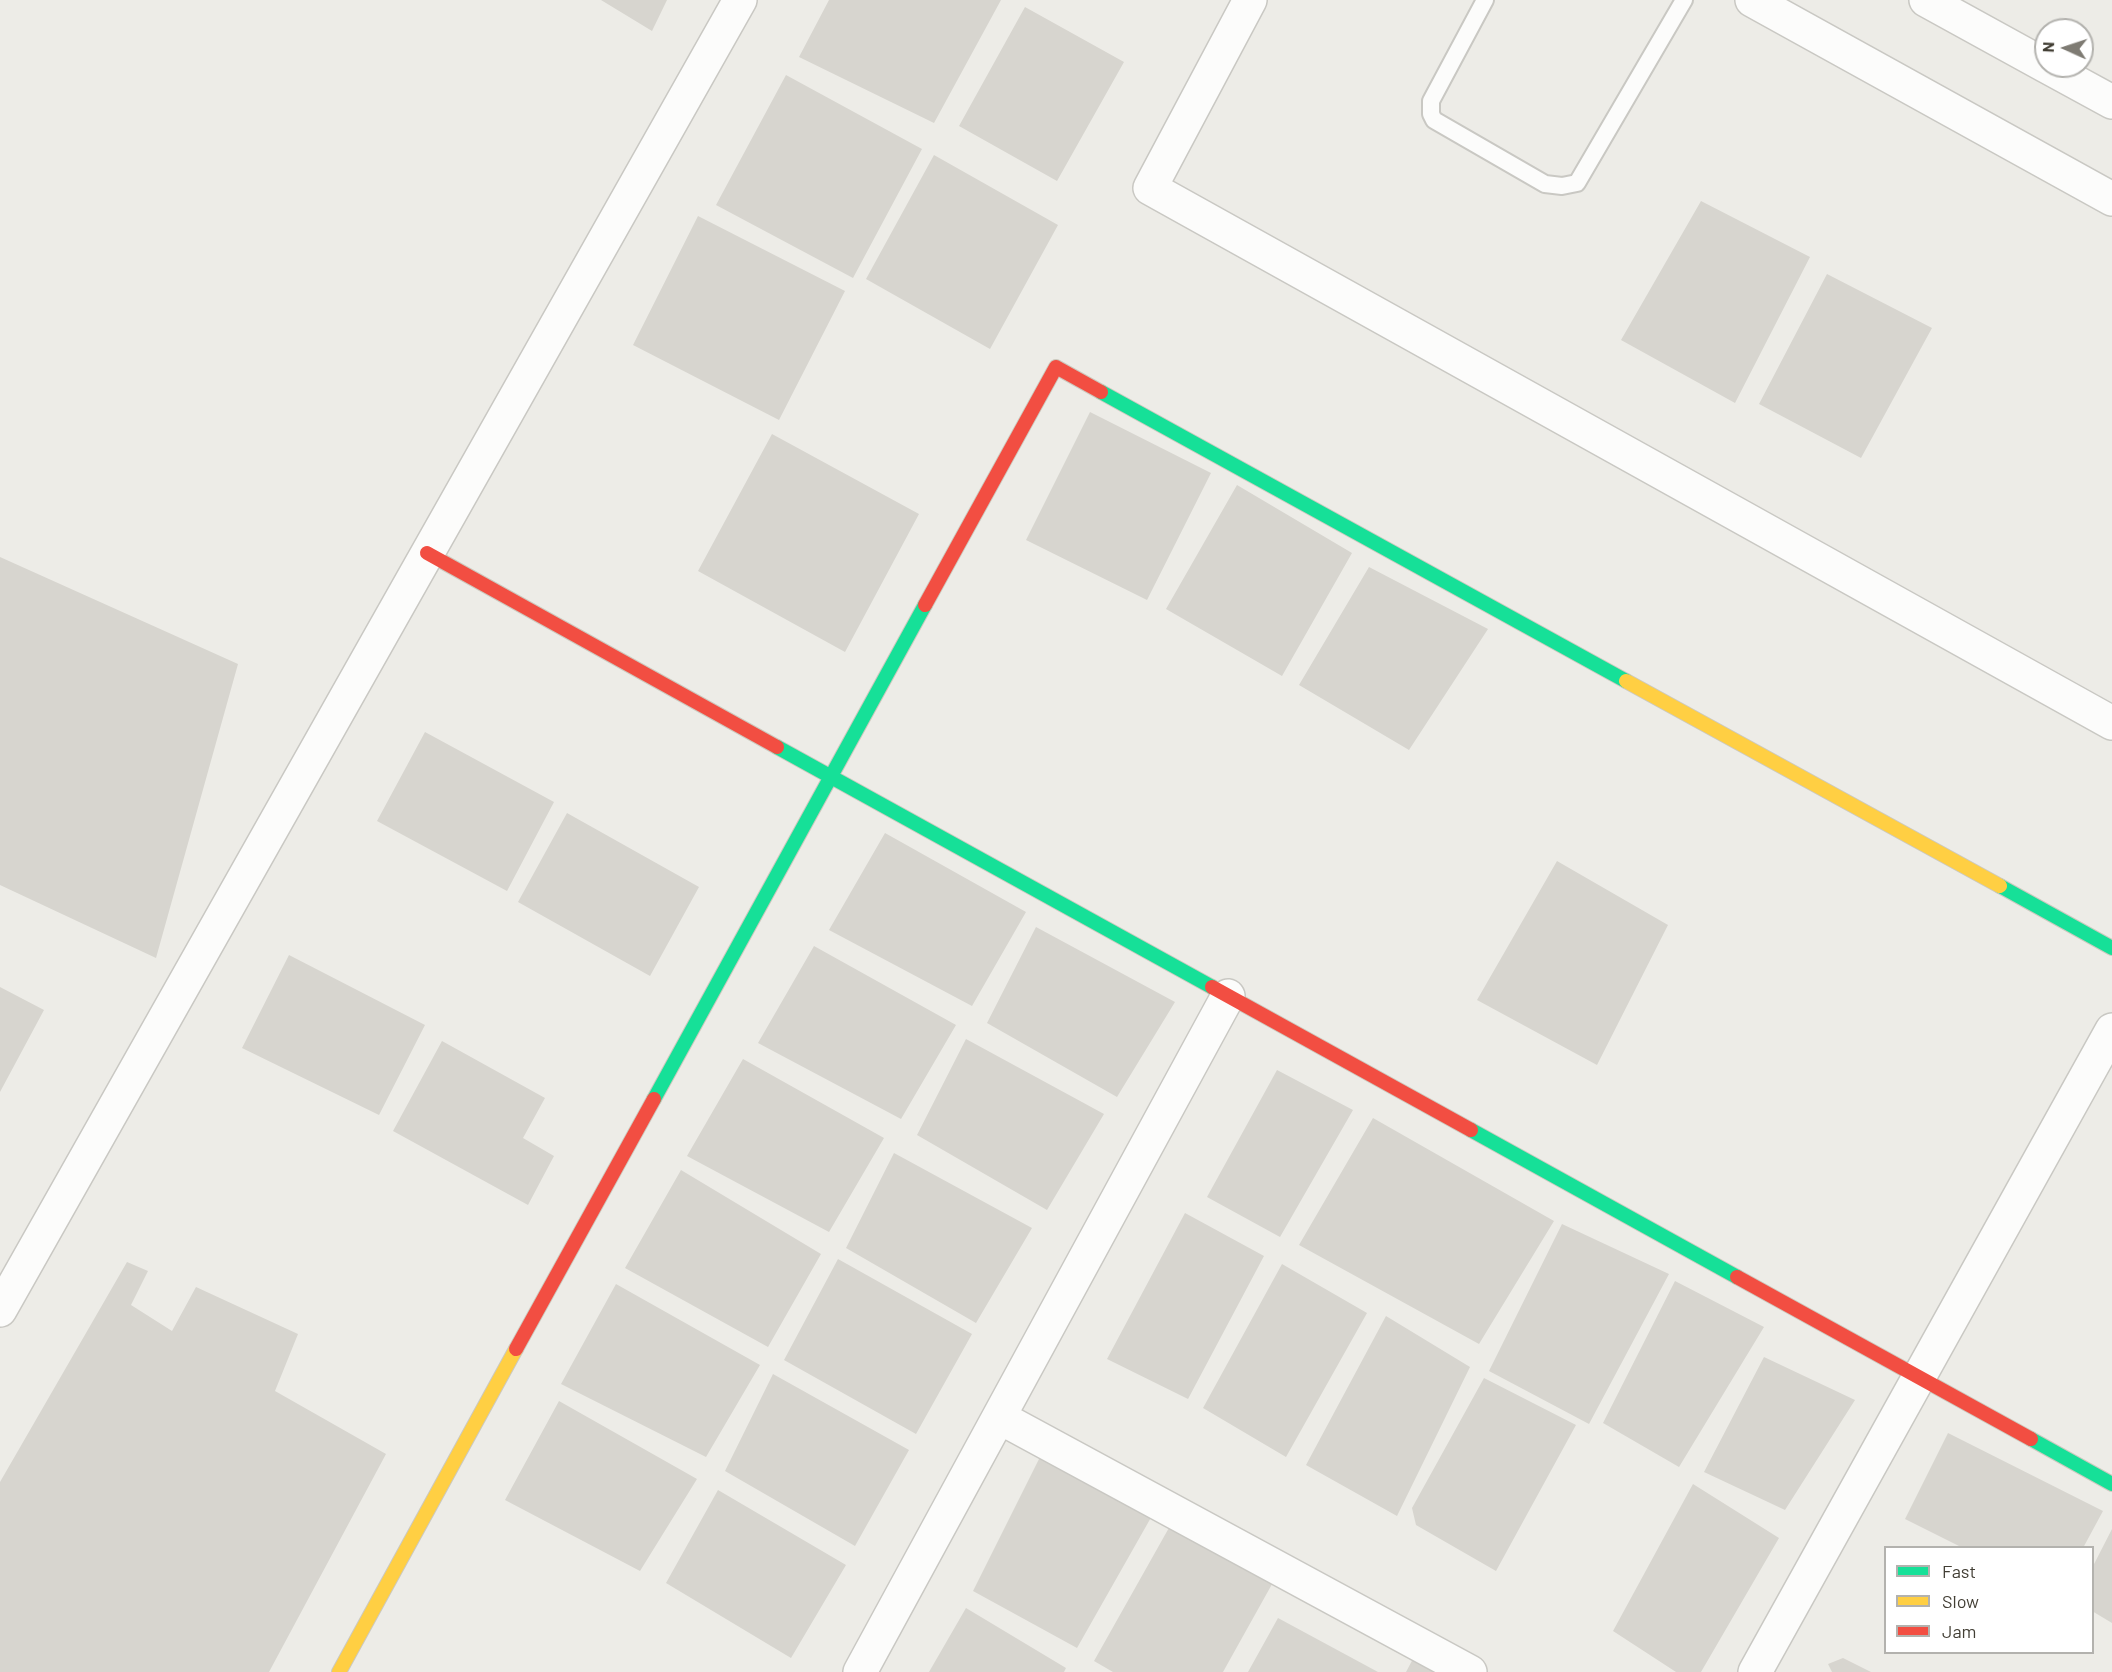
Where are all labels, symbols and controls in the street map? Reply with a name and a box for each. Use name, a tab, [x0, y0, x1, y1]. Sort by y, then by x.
north arrow	[2034, 18, 2094, 78]
text: N	[2038, 41, 2057, 53]
legend	[1884, 1546, 2094, 1654]
text: Fast	[1942, 1560, 1976, 1582]
text: Slow	[1942, 1590, 1979, 1612]
text: Jam	[1942, 1620, 1976, 1642]

